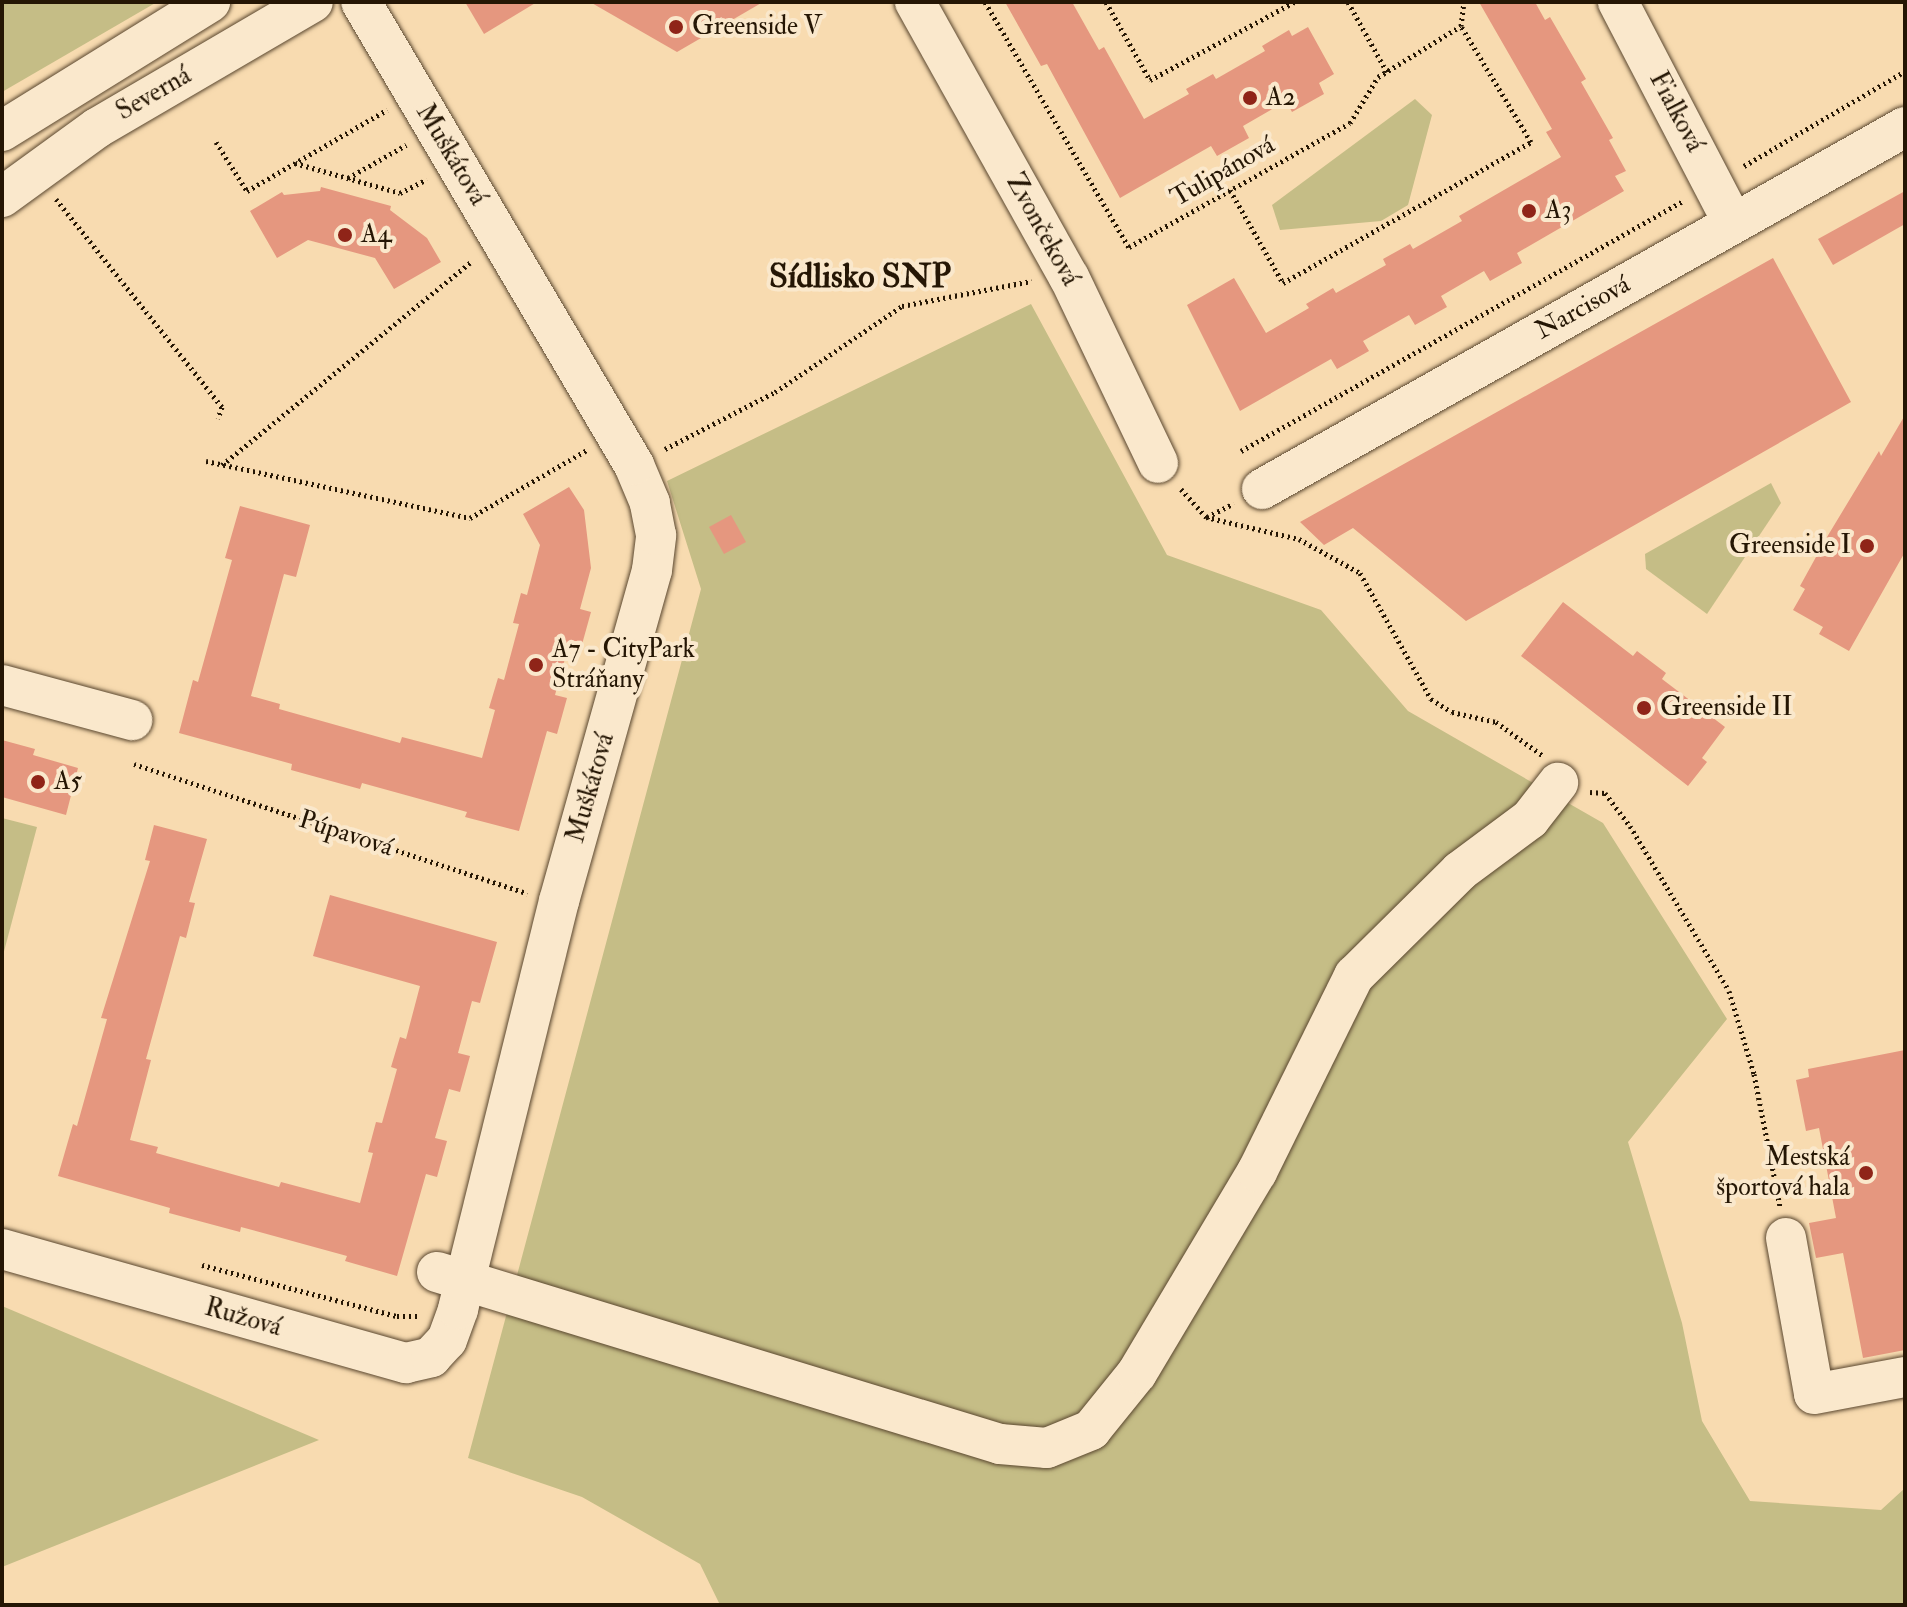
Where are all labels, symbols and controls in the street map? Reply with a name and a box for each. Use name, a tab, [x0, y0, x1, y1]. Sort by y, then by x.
place label: Greenside V	[692, 11, 822, 43]
marker: Greenside V	[667, 18, 685, 36]
street label: Severná	[111, 60, 197, 128]
street label: Fialková	[1642, 67, 1710, 157]
place label: A2	[1266, 82, 1296, 114]
marker: A2	[1241, 89, 1259, 107]
street label: Muškátová	[409, 99, 493, 211]
street label: Tulipánová	[1165, 130, 1281, 214]
street label: Zvončeková	[998, 169, 1086, 291]
place label: A3	[1545, 195, 1571, 227]
marker: A3	[1520, 202, 1538, 220]
place label: A4	[361, 219, 392, 251]
marker: A4	[336, 226, 354, 244]
district label: Sídlisko SNP	[769, 257, 951, 297]
street label: Narcisová	[1530, 269, 1636, 347]
place label: Greenside I	[1729, 530, 1851, 562]
marker: Greenside I	[1858, 537, 1876, 555]
place label: A7 - CityPark Stráňany	[552, 634, 695, 696]
marker: A7 - CityPark Stráňany	[527, 656, 545, 674]
place label: Greenside II	[1660, 692, 1792, 724]
marker: Greenside II	[1635, 699, 1653, 717]
street label: Muškátová	[561, 730, 621, 846]
place label: A5	[54, 766, 82, 798]
marker: A5	[29, 773, 47, 791]
street label: Púpavová	[295, 804, 397, 864]
place label: Mestská športová hala	[1716, 1142, 1850, 1204]
marker: Mestská športová hala	[1857, 1164, 1875, 1182]
street label: Ružová	[201, 1292, 285, 1344]

